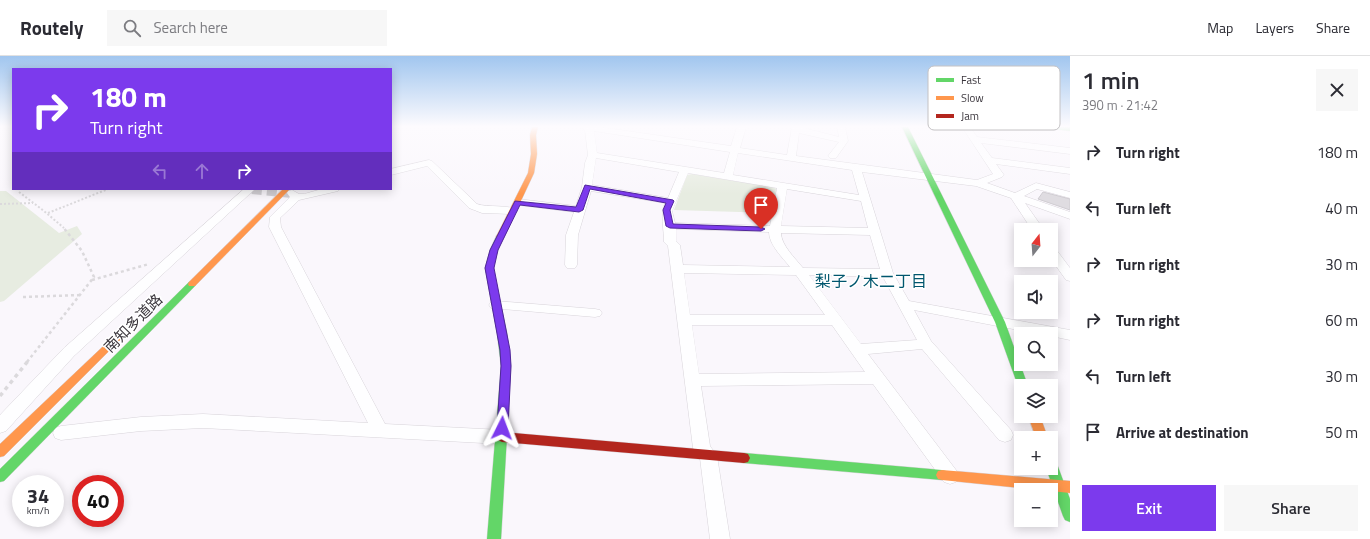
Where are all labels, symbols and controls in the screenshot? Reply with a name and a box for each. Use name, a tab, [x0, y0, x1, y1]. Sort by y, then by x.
search box	[107, 10, 387, 46]
text: Routely	[20, 13, 83, 42]
text: Search here	[153, 16, 228, 39]
icon: search	[121, 17, 143, 39]
text: Map	[1207, 17, 1233, 38]
text: Layers	[1255, 17, 1294, 38]
text: Share	[1316, 17, 1350, 38]
text: 1 min	[1082, 62, 1140, 98]
legend	[928, 66, 1060, 130]
button: close	[1316, 69, 1358, 111]
text: Fast	[961, 72, 981, 88]
text: 180 m	[90, 75, 167, 118]
icon: right	[24, 84, 76, 136]
text: Slow	[961, 90, 984, 106]
text: 390 m · 21:42	[1082, 95, 1158, 115]
text: Jam	[961, 108, 979, 124]
text: Turn right	[90, 114, 163, 141]
icon: right	[1082, 141, 1104, 163]
text: Turn right	[1116, 141, 1180, 164]
text: 180 m	[1317, 141, 1358, 164]
icon: left	[149, 160, 171, 182]
icon: ahead	[191, 160, 213, 182]
icon: right	[233, 160, 255, 182]
pin	[744, 188, 778, 229]
icon: arrive	[750, 194, 772, 216]
icon: left	[1082, 197, 1104, 219]
text: Turn left	[1116, 197, 1171, 220]
text: 40 m	[1325, 197, 1358, 220]
north arrow	[1014, 223, 1058, 267]
map controls	[1014, 223, 1058, 527]
icon: right	[1082, 253, 1104, 275]
text: Turn right	[1116, 253, 1180, 276]
text: 30 m	[1325, 253, 1358, 276]
district label: 梨子ノ木二丁目	[815, 269, 927, 293]
button: sound	[1014, 275, 1058, 319]
street label: 南知多道路	[98, 288, 168, 358]
icon: right	[1082, 309, 1104, 331]
text: Turn right	[1116, 309, 1180, 332]
text: 60 m	[1325, 309, 1358, 332]
button: search	[1014, 327, 1058, 371]
icon: left	[1082, 365, 1104, 387]
text: Turn left	[1116, 365, 1171, 388]
text: 30 m	[1325, 365, 1358, 388]
button: layers	[1014, 379, 1058, 423]
position arrow	[481, 407, 523, 449]
icon: arrive	[1082, 421, 1104, 443]
text: Arrive at destination	[1116, 421, 1249, 444]
text: 50 m	[1325, 421, 1358, 444]
button: +	[1014, 431, 1058, 475]
speed limit sign: 40	[72, 475, 124, 527]
text: 34	[27, 480, 49, 511]
button: −	[1014, 483, 1058, 527]
button: Exit	[1082, 485, 1216, 531]
button: Share	[1224, 485, 1358, 531]
text: km/h	[27, 503, 49, 518]

